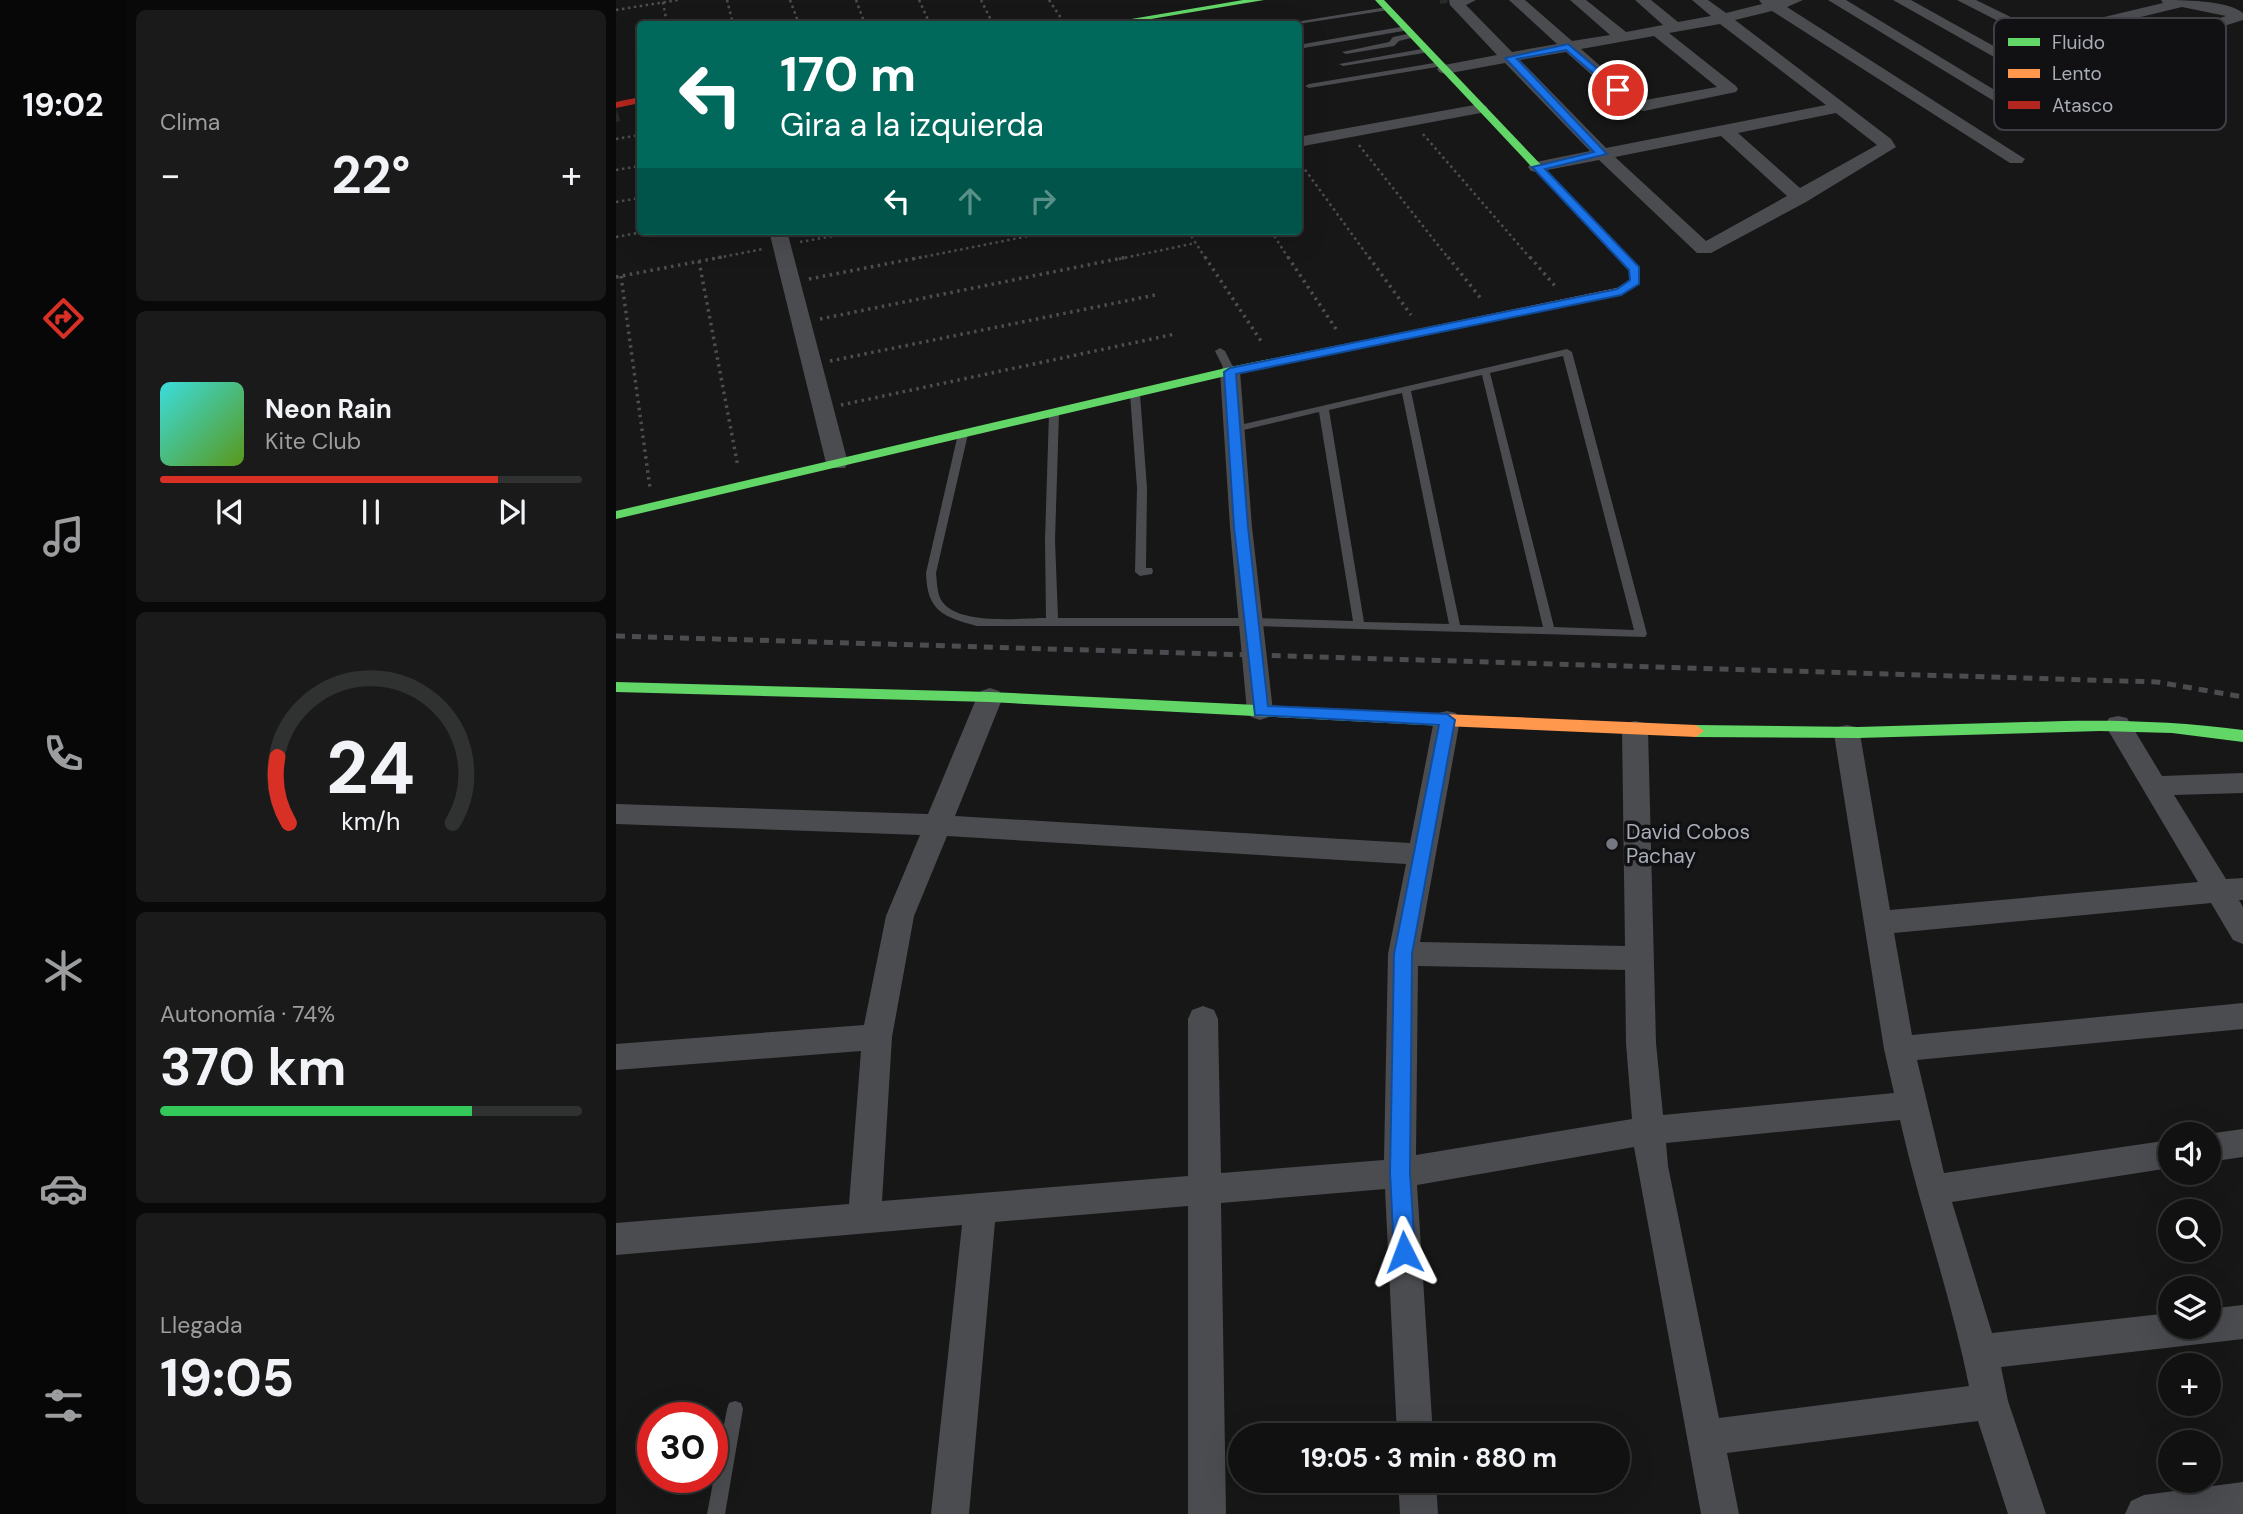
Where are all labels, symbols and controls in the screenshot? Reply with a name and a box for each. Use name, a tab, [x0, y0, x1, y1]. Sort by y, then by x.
legend	[1994, 18, 2226, 130]
text: Fluido	[2052, 30, 2105, 55]
text: 170 m	[780, 42, 916, 106]
icon: left	[665, 49, 756, 140]
pin	[1588, 60, 1648, 120]
text: Lento	[2052, 61, 2102, 86]
icon: arrive	[1599, 71, 1637, 109]
text: 19:02	[23, 84, 103, 126]
text: Atasco	[2052, 93, 2113, 118]
text: Gira a la izquierda	[780, 104, 1044, 146]
text: Clima	[160, 107, 220, 137]
text: 22°	[332, 141, 410, 209]
text: −	[160, 150, 181, 200]
text: +	[561, 150, 582, 200]
icon: left	[878, 182, 916, 220]
icon: ahead	[951, 182, 989, 220]
icon: right	[1024, 182, 1062, 220]
icon: directions	[39, 294, 88, 343]
text: Neon Rain	[265, 392, 392, 426]
text: Kite Club	[265, 426, 361, 456]
icon: previous	[211, 493, 249, 531]
icon: pause	[352, 493, 390, 531]
icon: next	[493, 493, 531, 531]
icon: music	[39, 512, 88, 561]
text: 24	[327, 721, 415, 816]
icon: phone	[39, 729, 88, 778]
text: km/h	[341, 805, 401, 838]
place label: David Cobos Pachay	[1626, 818, 1750, 870]
marker: David Cobos Pachay	[1604, 836, 1620, 852]
icon: climate	[39, 946, 88, 995]
text: Autonomía · 74%	[160, 999, 335, 1029]
text: 370 km	[160, 1033, 346, 1101]
map controls	[2158, 1122, 2221, 1493]
button: sound	[2158, 1122, 2221, 1185]
icon: car	[39, 1164, 88, 1213]
button: search	[2158, 1199, 2221, 1262]
position arrow	[1367, 1215, 1441, 1289]
button: layers	[2158, 1276, 2221, 1339]
text: Llegada	[160, 1310, 243, 1340]
text: 19:05	[160, 1344, 294, 1412]
button: +	[2158, 1353, 2221, 1416]
icon: filters	[39, 1381, 88, 1430]
speed limit sign: 30	[637, 1402, 728, 1493]
button: −	[2158, 1430, 2221, 1493]
text: 19:05 · 3 min · 880 m	[1301, 1441, 1557, 1475]

